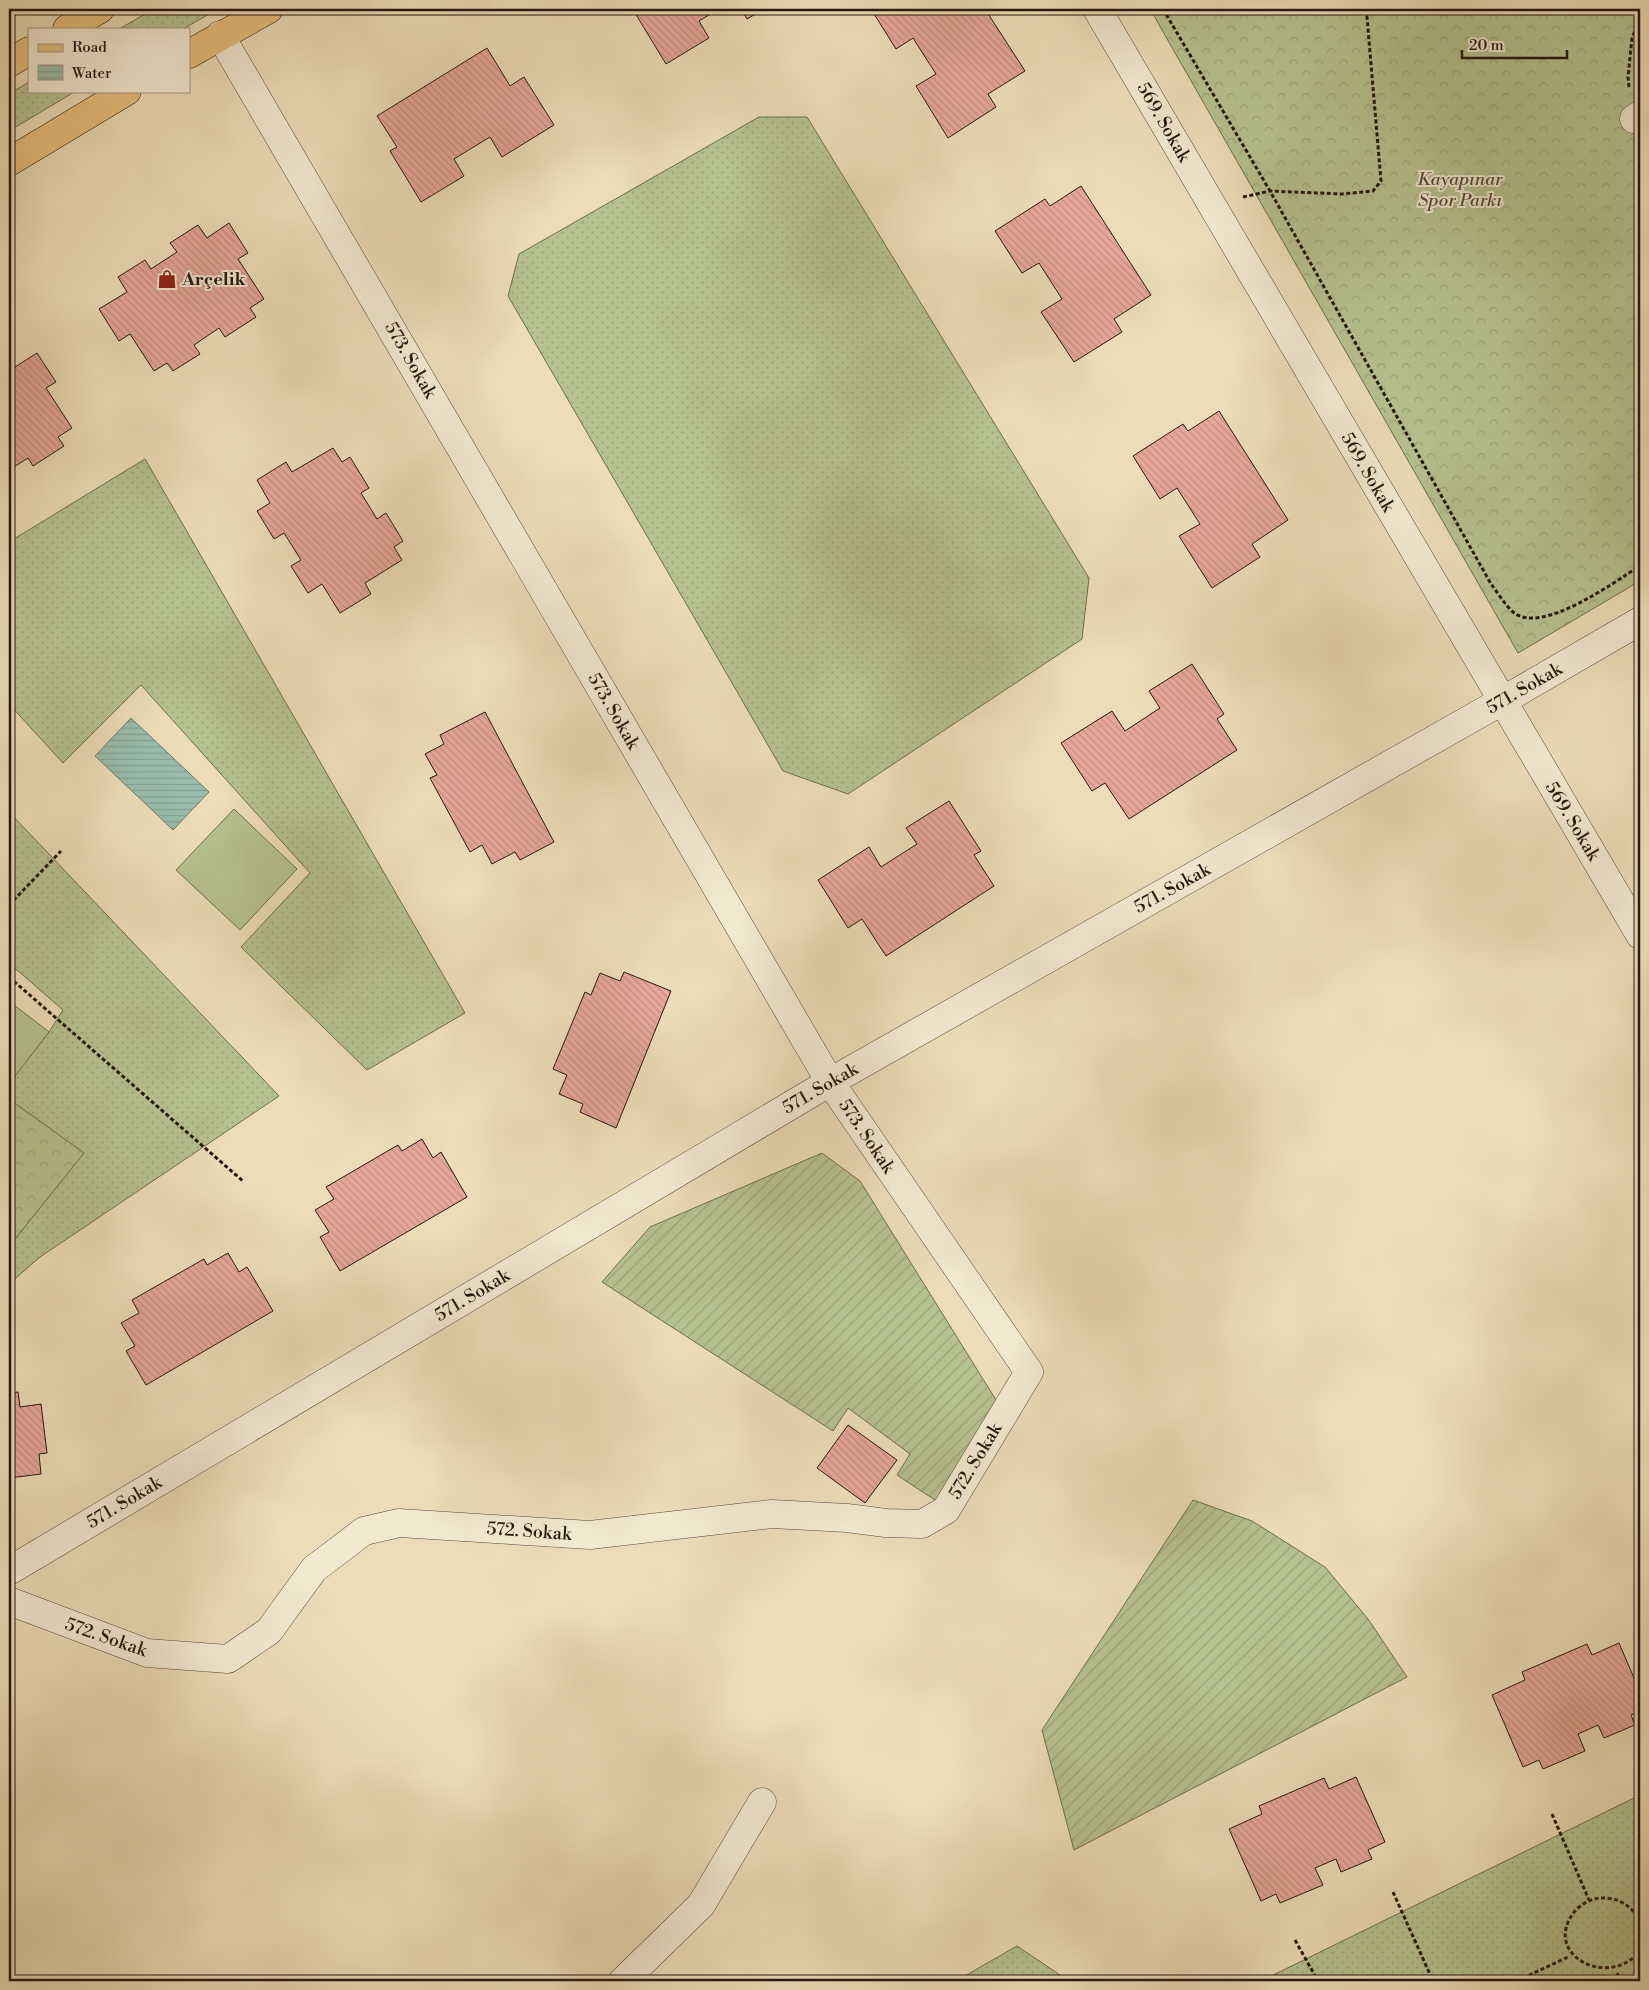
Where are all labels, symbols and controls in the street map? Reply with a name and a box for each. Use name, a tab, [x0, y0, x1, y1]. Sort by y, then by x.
legend	[28, 28, 190, 92]
scale bar	[1462, 28, 1566, 60]
text: 20 m	[1469, 36, 1504, 55]
text: Road	[72, 38, 107, 57]
text: Water	[71, 64, 112, 83]
street label: 569. Sokak	[1131, 78, 1196, 168]
park label: Kayapınar Spor Parkı	[1417, 168, 1503, 212]
shop icon: Arçelik	[156, 268, 178, 290]
place label: Arçelik	[181, 268, 247, 291]
street label: 573. Sokak	[379, 318, 443, 404]
street label: 569. Sokak	[1335, 428, 1400, 518]
street label: 571. Sokak	[1482, 657, 1568, 719]
street label: 573. Sokak	[582, 669, 646, 755]
street label: 569. Sokak	[1540, 777, 1606, 866]
street label: 571. Sokak	[1130, 857, 1216, 919]
street label: 571. Sokak	[778, 1057, 864, 1119]
street label: 573. Sokak	[833, 1095, 901, 1179]
street label: 571. Sokak	[430, 1263, 515, 1327]
street label: 572. Sokak	[944, 1417, 1008, 1504]
street label: 571. Sokak	[82, 1470, 167, 1534]
street label: 572. Sokak	[486, 1517, 574, 1546]
street label: 572. Sokak	[62, 1613, 151, 1663]

